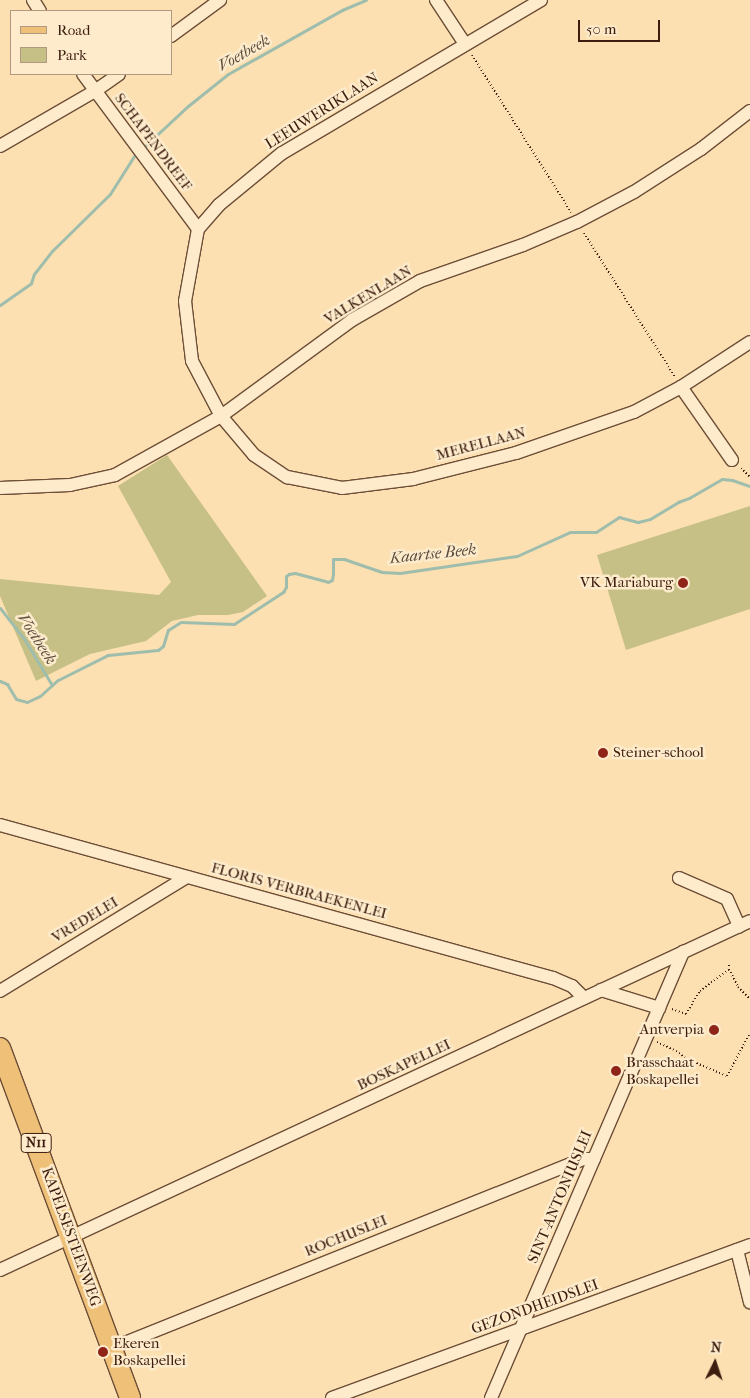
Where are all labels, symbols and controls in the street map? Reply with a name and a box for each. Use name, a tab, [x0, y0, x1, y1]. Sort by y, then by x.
legend	[10, 10, 172, 75]
scale bar	[580, 10, 662, 42]
text: 50 m	[586, 20, 616, 38]
text: Road	[57, 21, 90, 39]
water label: Voetbeek	[215, 30, 273, 76]
text: Park	[57, 46, 87, 64]
street label: LEEUWERIKLAAN	[262, 69, 382, 153]
street label: SCHAPENDREEF	[110, 90, 196, 194]
street label: VALKENLAAN	[321, 262, 415, 328]
street label: MERELLAAN	[434, 423, 528, 465]
water label: Kaartse Beek	[389, 540, 477, 568]
place label: VK Mariaburg	[580, 574, 673, 592]
marker: VK Mariaburg	[677, 577, 689, 589]
water label: Voetbeek	[13, 610, 61, 668]
place label: Steiner-school	[613, 744, 704, 762]
marker: Steiner-school	[597, 747, 609, 759]
street label: FLORIS VERBRAEKENLEI	[209, 859, 389, 923]
street label: VREDELEI	[49, 893, 121, 947]
place label: Antverpia	[639, 1021, 704, 1039]
marker: Antverpia	[708, 1024, 720, 1036]
street label: BOSKAPELLEI	[354, 1035, 454, 1095]
place label: Brasschaat Boskapellei	[626, 1053, 699, 1088]
marker: Brasschaat Boskapellei	[610, 1065, 622, 1077]
street label: SINT-ANTONIUSLEI	[524, 1128, 596, 1266]
road number: N11	[20, 1132, 52, 1154]
street label: KAPELSESTEENWEG	[37, 1165, 105, 1309]
street label: ROCHUSLEI	[302, 1211, 390, 1261]
street label: GEZONDHEIDSLEI	[469, 1276, 601, 1338]
place label: Ekeren Boskapellei	[113, 1334, 186, 1369]
north arrow	[690, 1338, 740, 1388]
text: N	[710, 1339, 722, 1356]
marker: Ekeren Boskapellei	[97, 1346, 109, 1358]

